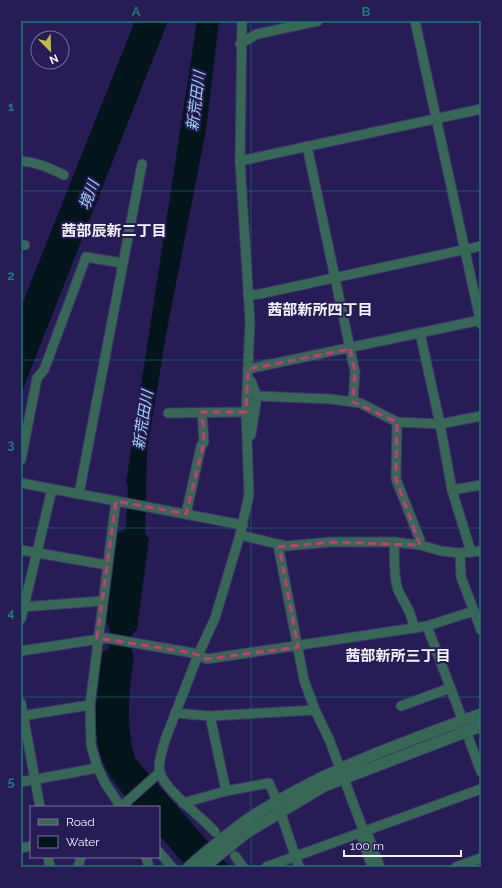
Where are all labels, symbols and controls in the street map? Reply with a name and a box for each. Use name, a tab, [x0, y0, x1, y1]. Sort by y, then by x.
text: A	[132, 4, 141, 19]
text: B	[362, 4, 371, 19]
north arrow	[30, 30, 70, 70]
text: N	[47, 51, 60, 66]
water label: 新荒田川	[183, 68, 209, 132]
text: 1	[8, 99, 15, 114]
water label: 境川	[75, 176, 103, 212]
district label: 茜部辰新二丁目	[61, 222, 167, 240]
text: 2	[7, 268, 15, 283]
district label: 茜部新所四丁目	[267, 301, 373, 319]
water label: 新荒田川	[129, 387, 157, 451]
text: 3	[7, 437, 15, 452]
text: 4	[7, 605, 15, 620]
district label: 茜部新所三丁目	[345, 647, 451, 665]
text: 5	[7, 774, 15, 789]
legend	[30, 806, 160, 858]
text: Road	[66, 815, 95, 829]
scale bar	[344, 832, 461, 858]
text: Water	[66, 835, 100, 849]
text: 100 m	[350, 839, 384, 853]

